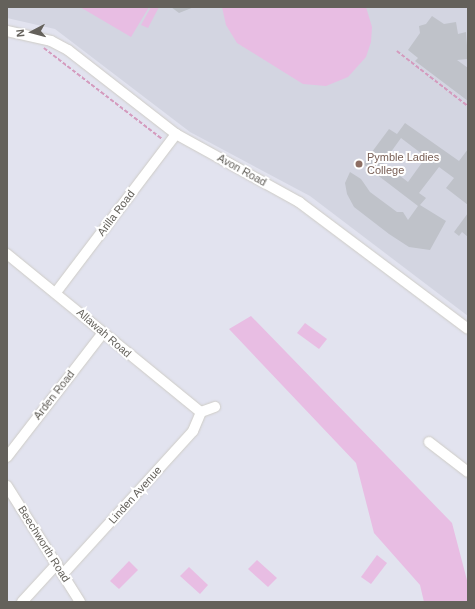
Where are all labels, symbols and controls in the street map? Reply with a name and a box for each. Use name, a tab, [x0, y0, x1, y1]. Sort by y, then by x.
north arrow	[12, 12, 52, 52]
text: N	[14, 29, 26, 38]
street label: Avon Road	[215, 151, 269, 189]
place label: Pymble Ladies College	[367, 151, 439, 177]
marker: Pymble Ladies College	[354, 159, 364, 169]
street label: Arilla Road	[95, 188, 137, 238]
street label: Allawah Road	[74, 306, 134, 360]
street label: Arden Road	[31, 368, 77, 422]
street label: Linden Avenue	[106, 463, 164, 527]
street label: Beechworth Road	[15, 503, 73, 585]

